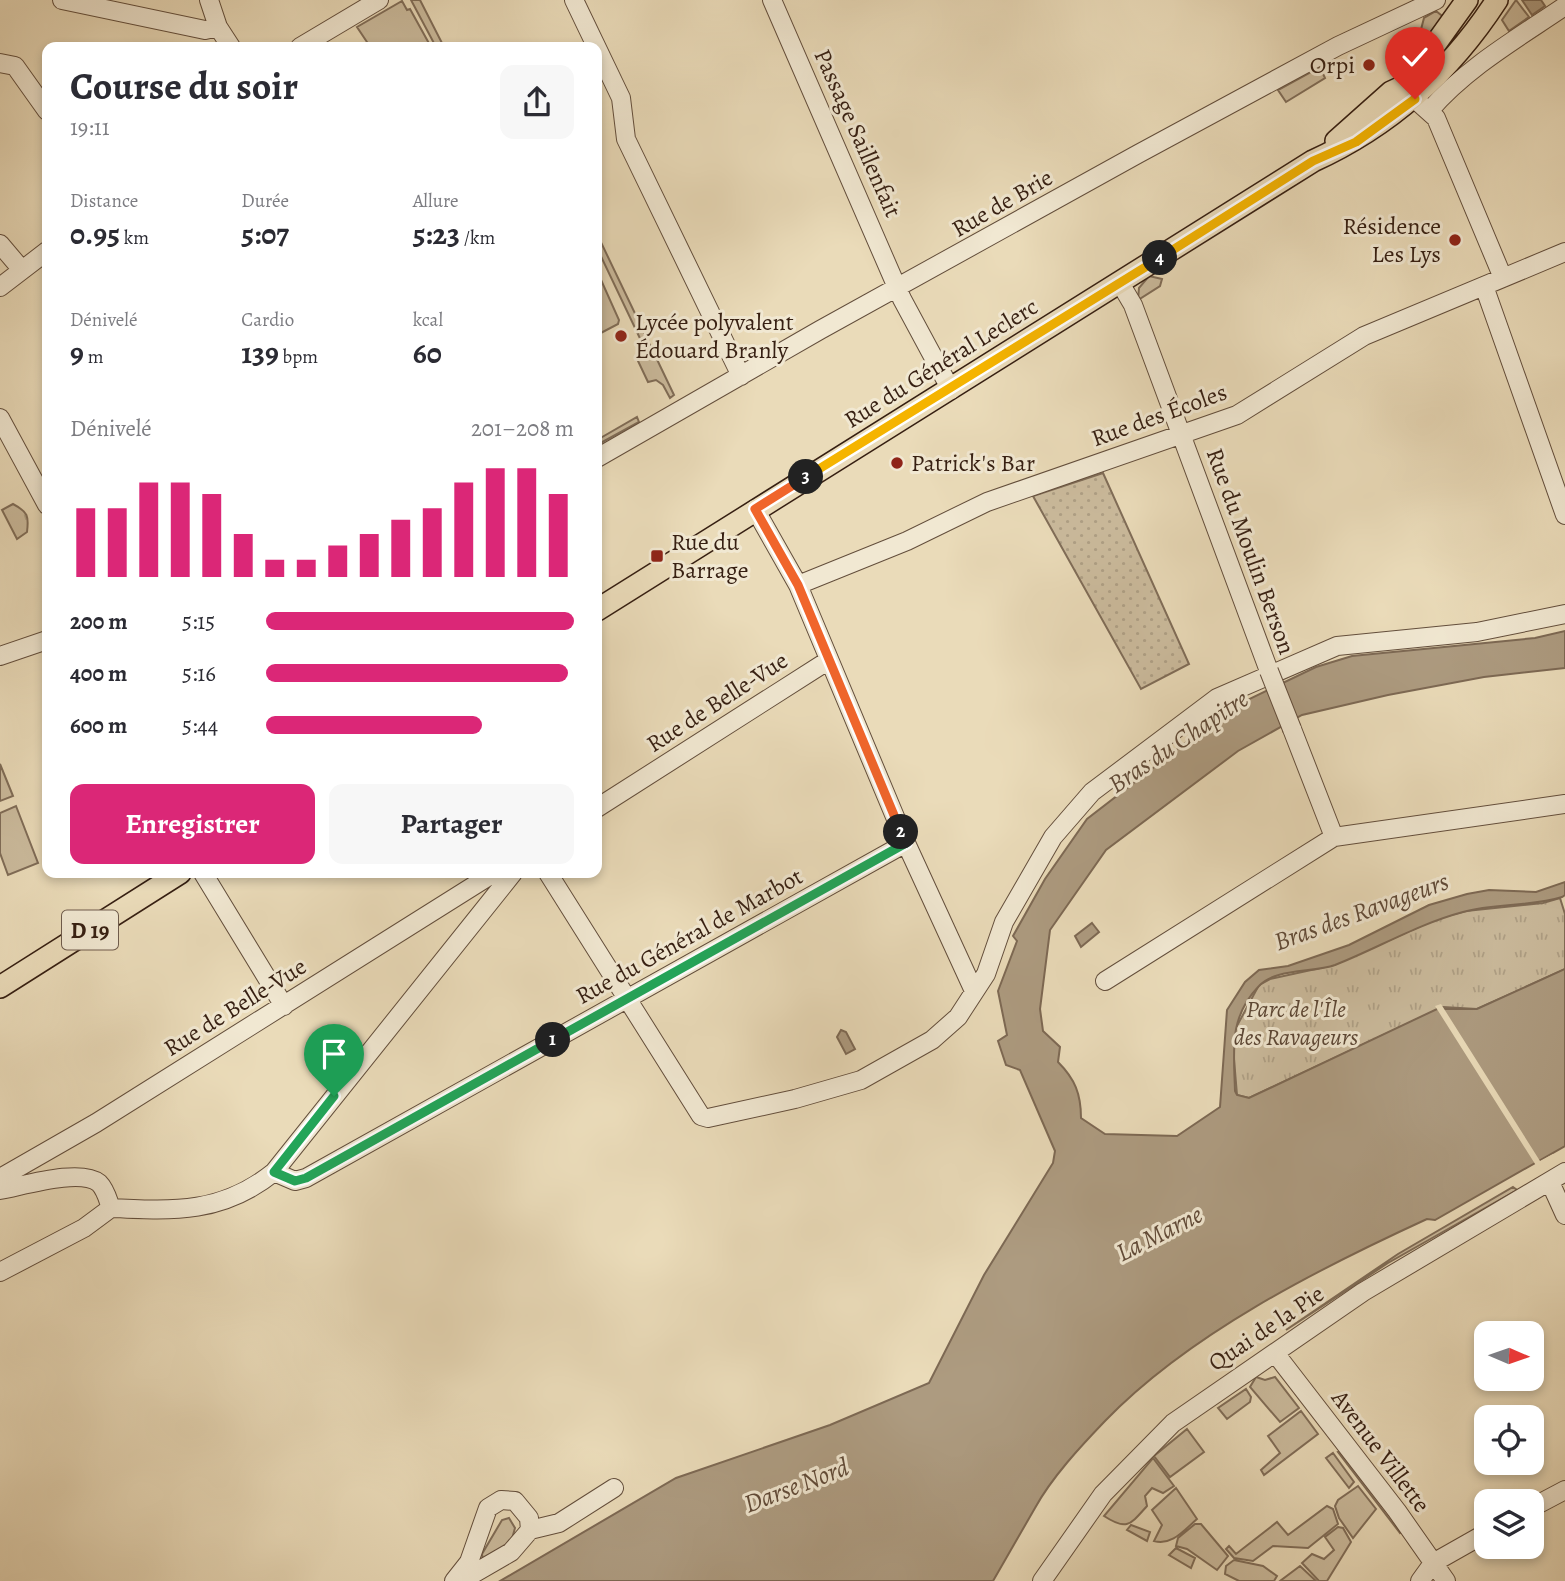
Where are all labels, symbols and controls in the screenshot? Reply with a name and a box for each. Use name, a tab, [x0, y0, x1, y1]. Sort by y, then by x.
pin	[1385, 27, 1445, 99]
icon: check	[1396, 38, 1434, 76]
street label: Passage Saillenfait	[807, 44, 910, 222]
place label: Orpi	[1310, 49, 1355, 81]
marker: Orpi	[1361, 57, 1377, 73]
text: Course du soir	[70, 60, 298, 112]
button: share	[500, 65, 574, 139]
text: 19:11	[70, 112, 110, 143]
street label: Rue de Brie	[946, 161, 1058, 245]
text: Distance	[70, 188, 138, 214]
text: Durée	[241, 188, 289, 214]
text: Allure	[413, 188, 459, 214]
place label: Résidence Les Lys	[1343, 210, 1441, 270]
text: 0.95	[70, 214, 120, 254]
text: 5:07	[241, 214, 289, 254]
text: 5:23	[413, 214, 460, 254]
text: km	[120, 225, 149, 251]
text: /km	[460, 225, 495, 251]
marker: Résidence Les Lys	[1447, 232, 1463, 248]
pin: 4	[1142, 240, 1178, 276]
text: 4	[1155, 244, 1164, 270]
street label: Rue du Général Leclerc	[838, 290, 1044, 436]
place label: Lycée polyvalent Édouard Branly	[635, 306, 794, 366]
text: Dénivelé	[70, 307, 137, 333]
text: Cardio	[241, 307, 294, 333]
text: kcal	[413, 307, 443, 333]
marker: Lycée polyvalent Édouard Branly	[613, 328, 629, 344]
text: 9	[70, 333, 84, 373]
text: 139	[241, 333, 279, 373]
text: 60	[413, 333, 442, 373]
text: m	[84, 344, 103, 370]
text: bpm	[279, 344, 318, 370]
street label: Rue des Écoles	[1087, 376, 1231, 454]
text: Dénivelé	[70, 413, 152, 444]
text: 201–208 m	[471, 413, 574, 444]
street label: Rue du Moulin Berson	[1199, 443, 1303, 659]
place label: Patrick's Bar	[911, 447, 1035, 479]
marker: Patrick's Bar	[889, 455, 905, 471]
pin: 3	[788, 460, 824, 494]
text: 3	[801, 463, 810, 489]
place label: Rue du Barrage	[671, 526, 749, 586]
marker: Rue du Barrage	[649, 548, 665, 564]
text: 200 m	[70, 606, 128, 637]
text: 5:15	[182, 606, 215, 637]
street label: Rue de Belle-Vue	[640, 644, 794, 760]
text: 400 m	[70, 658, 127, 689]
text: 5:16	[182, 658, 216, 689]
water label: Bras du Chapitre	[1101, 681, 1255, 801]
text: 600 m	[70, 710, 127, 741]
text: 5:44	[182, 710, 218, 741]
button: Enregistrer	[70, 784, 315, 864]
button: Partager	[329, 784, 574, 864]
pin: 2	[884, 814, 918, 850]
text: 2	[896, 818, 905, 844]
street label: Rue du Général de Marbot	[570, 860, 808, 1012]
water label: Bras des Ravageurs	[1269, 864, 1454, 959]
road number: D 19	[62, 911, 118, 950]
street label: Rue de Belle-Vue	[158, 950, 312, 1064]
park label: Parc de l'Île des Ravageurs	[1234, 993, 1358, 1053]
pin: 1	[536, 1023, 570, 1058]
pin	[304, 1024, 364, 1096]
text: 1	[549, 1026, 556, 1052]
icon: arrive	[315, 1035, 353, 1073]
water label: La Marne	[1110, 1197, 1209, 1270]
street label: Quai de la Pie	[1202, 1278, 1330, 1378]
north arrow	[1474, 1321, 1544, 1391]
map controls	[1474, 1321, 1544, 1559]
street label: Avenue Villette	[1324, 1382, 1438, 1519]
button: locate	[1474, 1405, 1544, 1475]
water label: Darse Nord	[739, 1449, 854, 1521]
button: layers	[1474, 1489, 1544, 1559]

